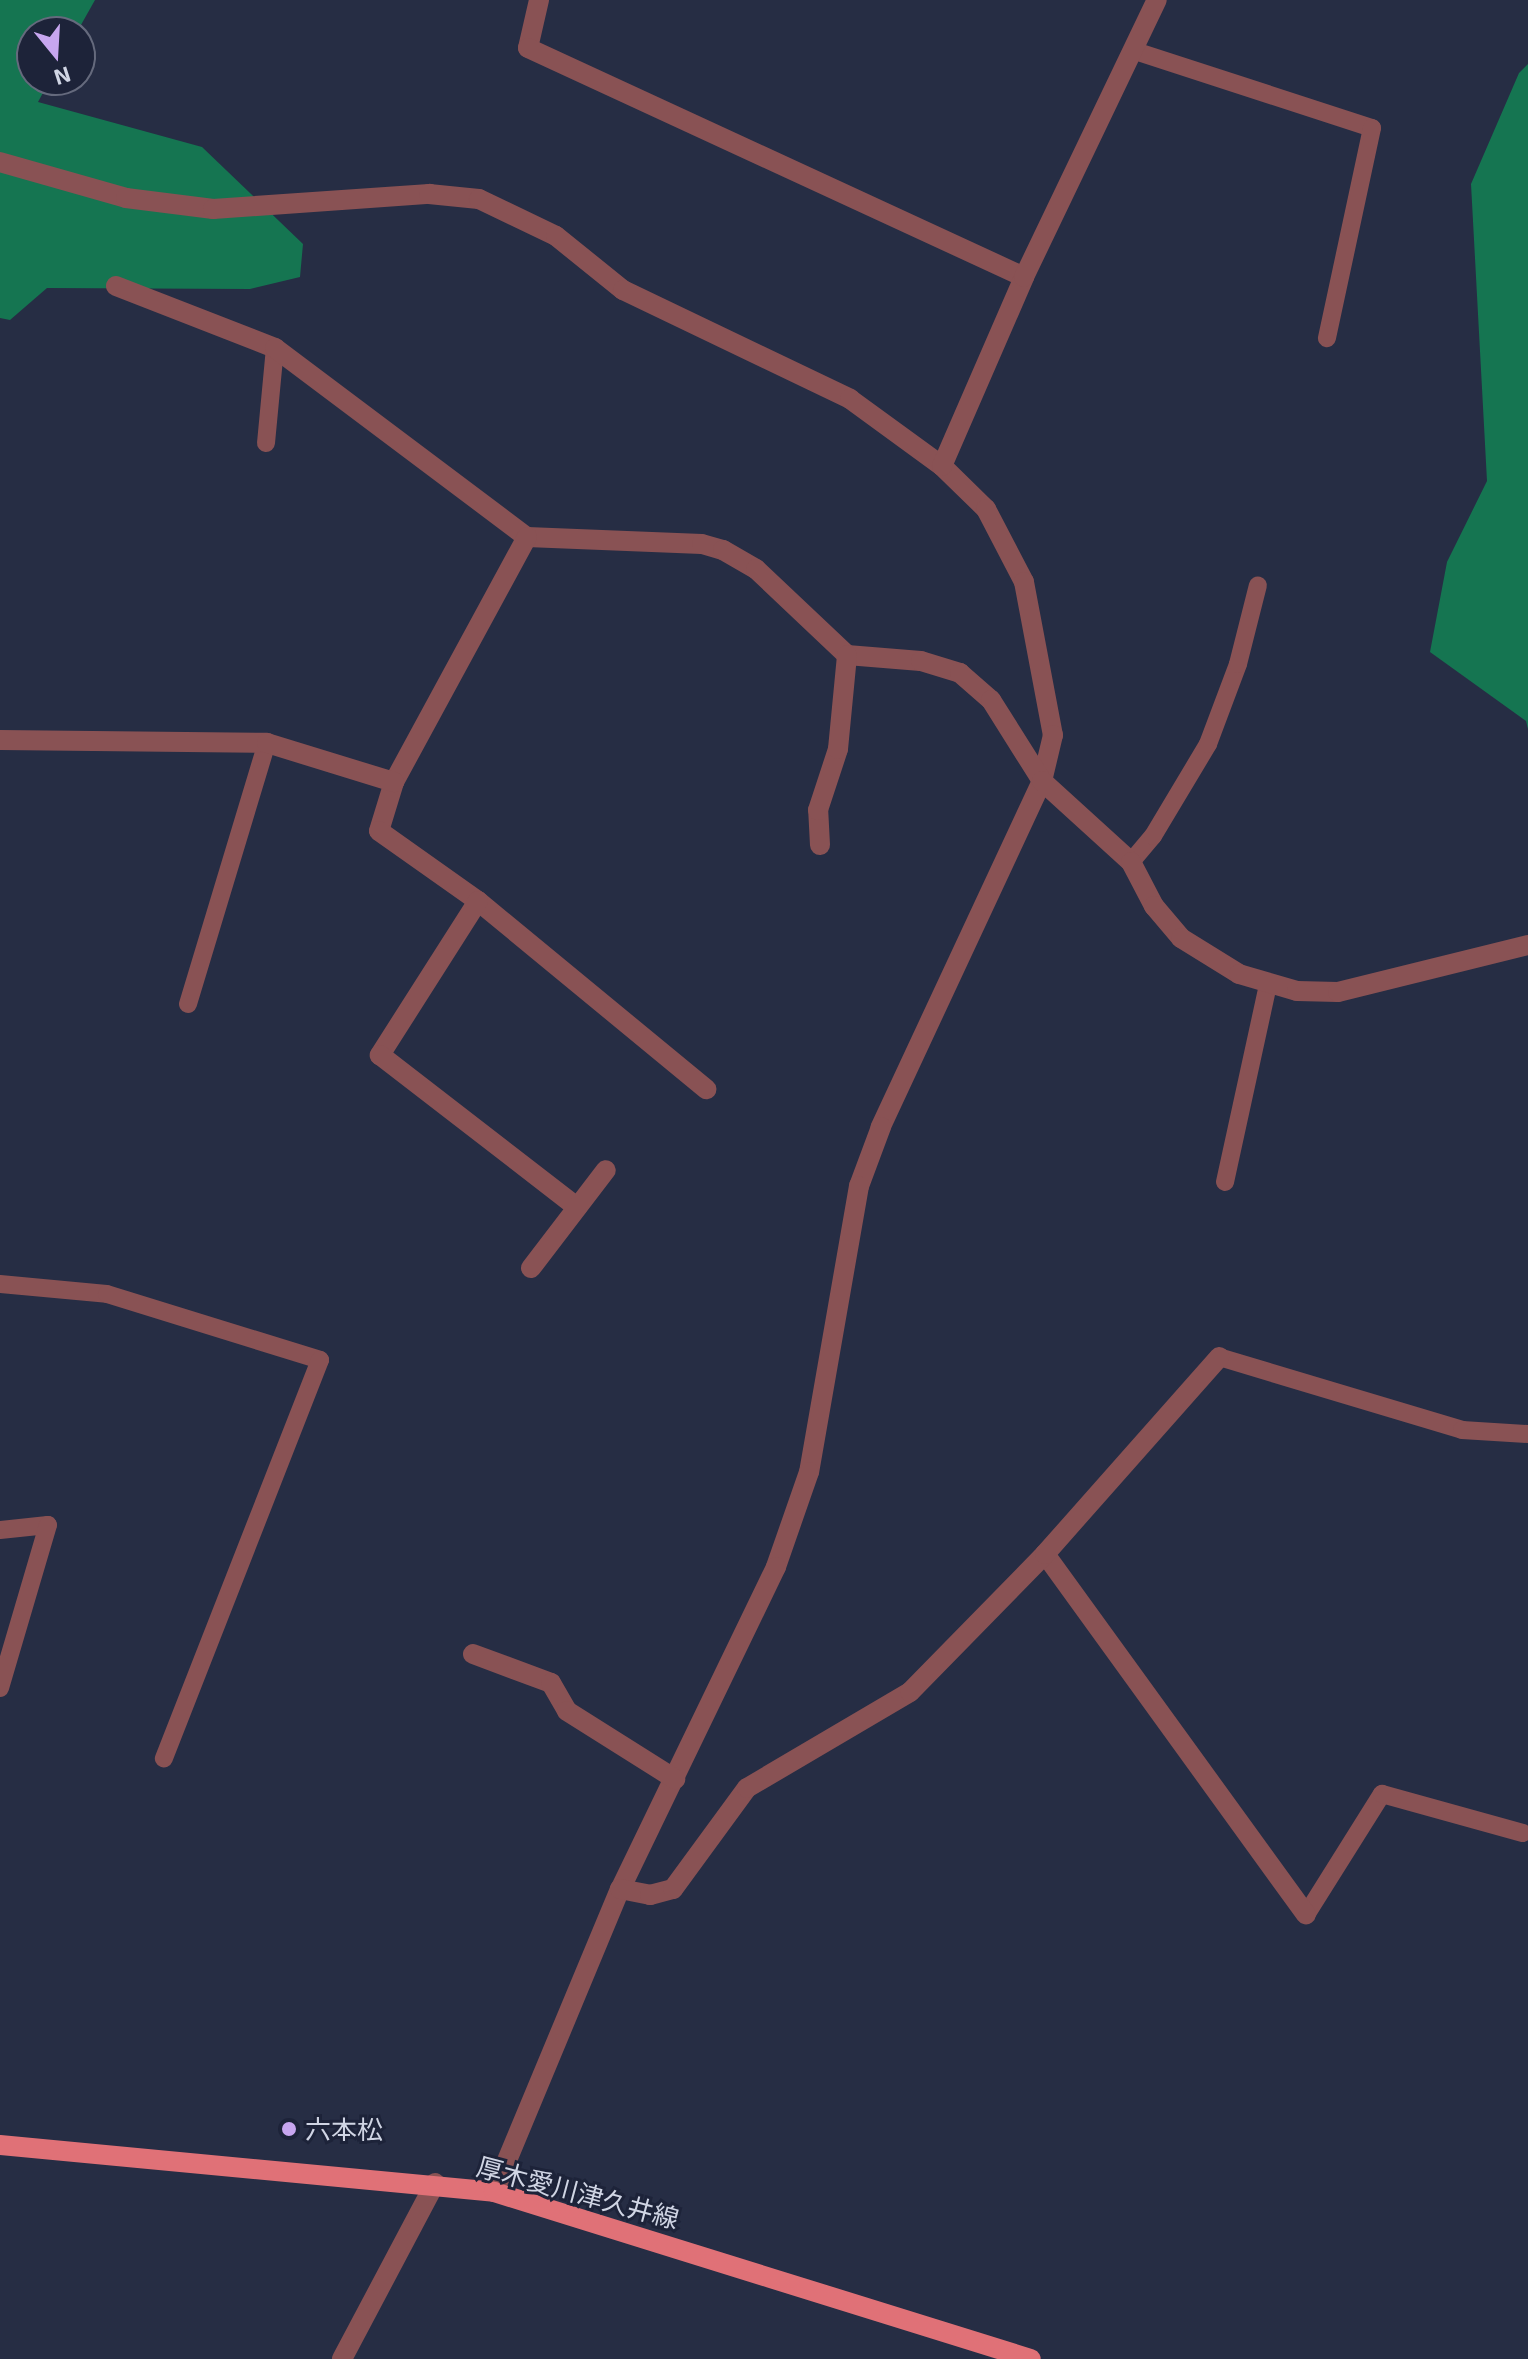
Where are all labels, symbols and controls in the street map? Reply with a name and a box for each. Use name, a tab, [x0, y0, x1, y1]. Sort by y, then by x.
north arrow	[16, 16, 96, 96]
text: N	[51, 62, 74, 92]
place label: 六本松	[305, 2113, 383, 2145]
marker: 六本松	[280, 2120, 298, 2138]
street label: 厚木愛川津久井線	[474, 2150, 682, 2234]

